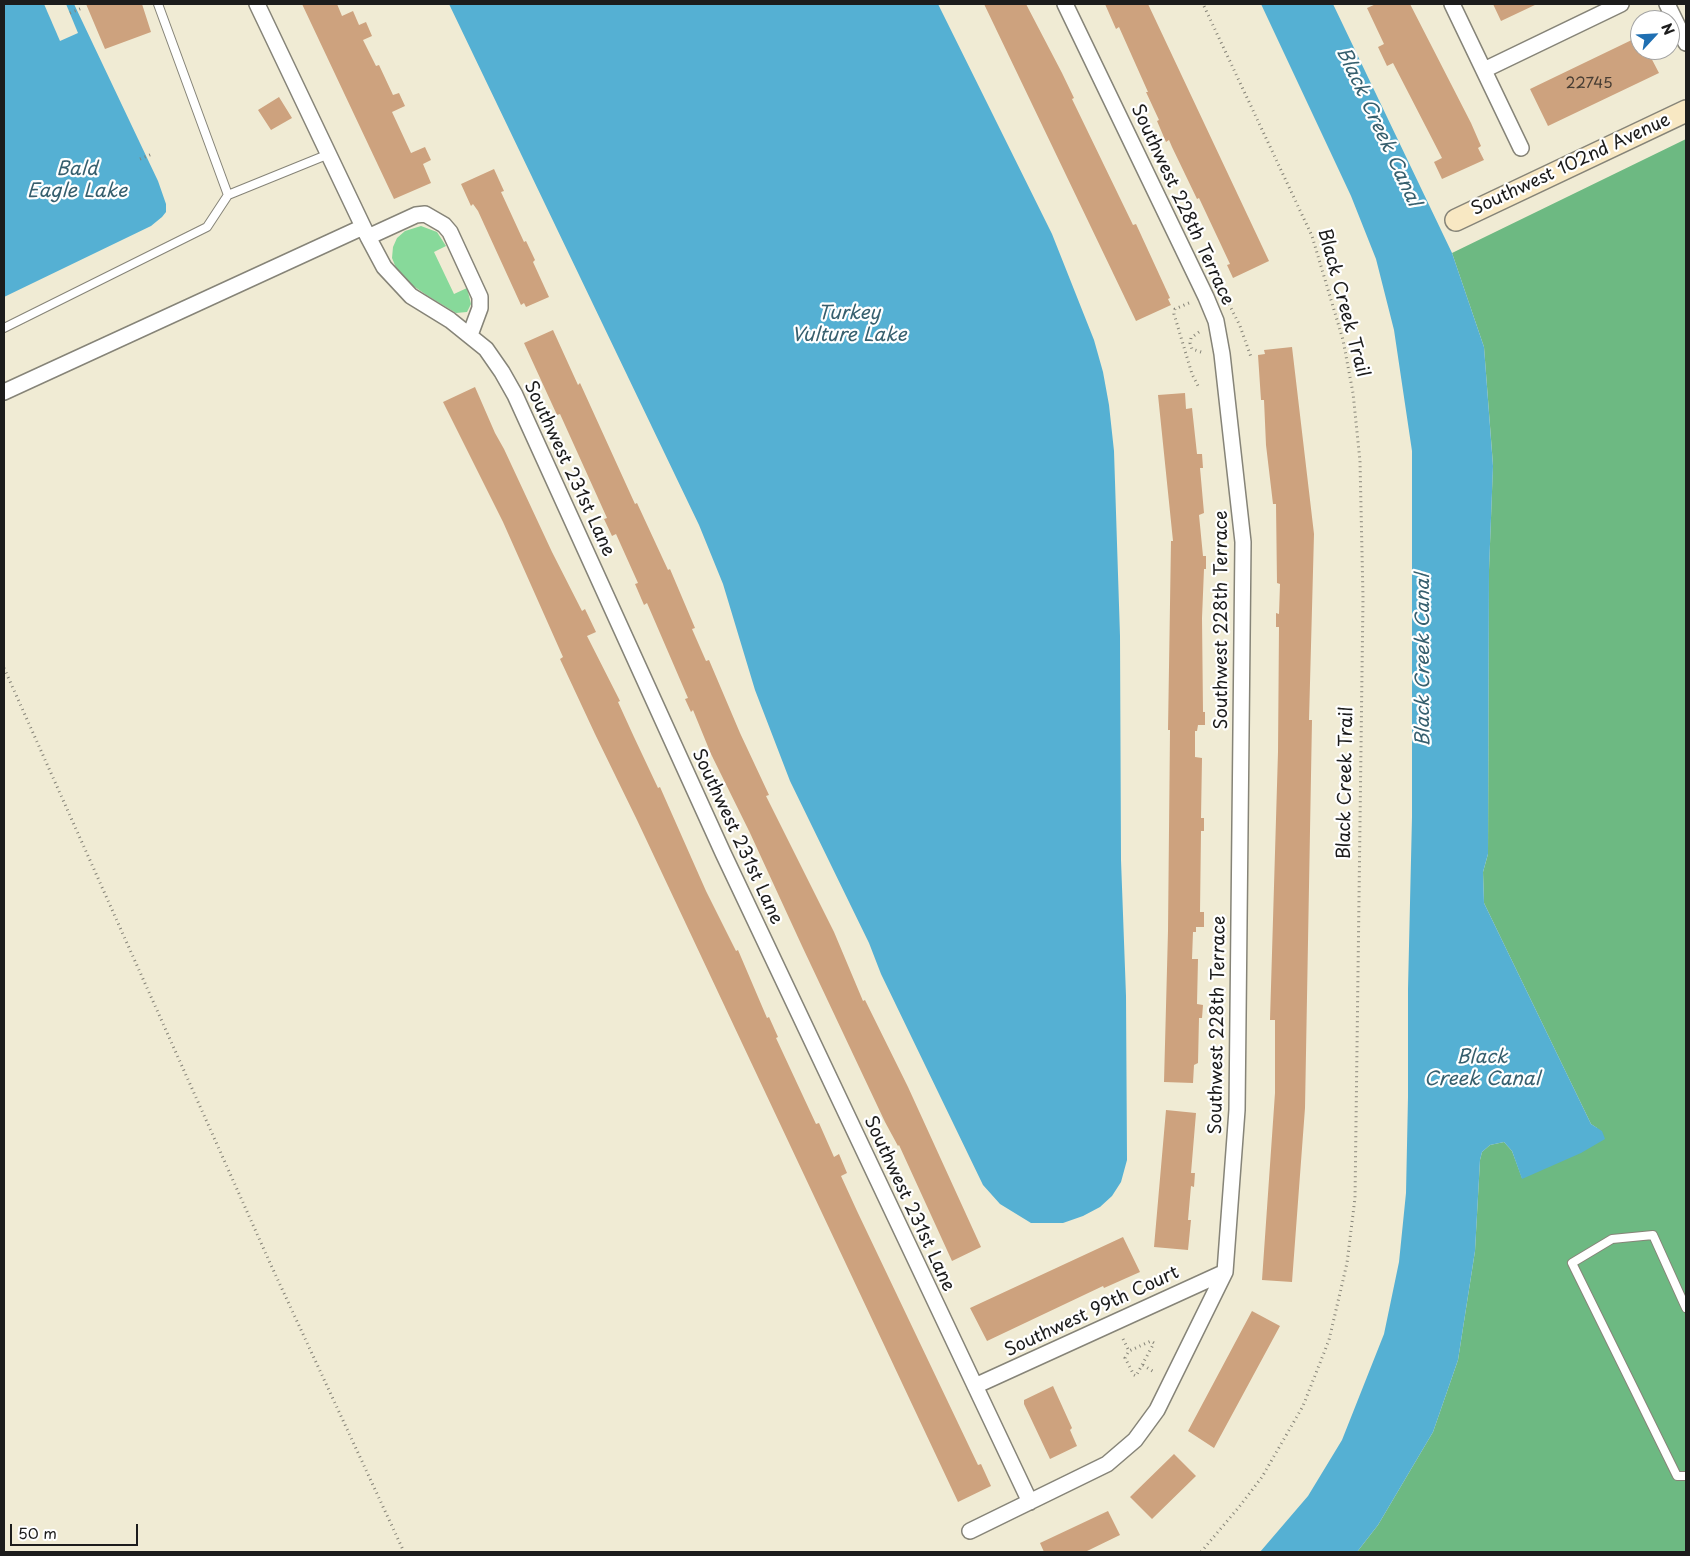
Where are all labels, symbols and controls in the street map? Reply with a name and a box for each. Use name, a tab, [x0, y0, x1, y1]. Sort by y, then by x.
north arrow	[1630, 10, 1680, 60]
text: N	[1656, 19, 1680, 38]
water label: Black Creek Canal	[1331, 44, 1425, 210]
house number: 22745	[1565, 75, 1613, 93]
street label: Southwest 228th Terrace	[1126, 101, 1238, 309]
street label: Southwest 102nd Avenue	[1468, 109, 1674, 221]
water label: Bald Eagle Lake	[27, 159, 127, 203]
street label: Black Creek Trail	[1313, 226, 1373, 380]
water label: Turkey Vulture Lake	[791, 303, 907, 347]
street label: Southwest 231st Lane	[519, 378, 619, 560]
street label: Southwest 228th Terrace	[1211, 511, 1233, 729]
water label: Black Creek Canal	[1413, 574, 1435, 746]
street label: Black Creek Trail	[1334, 706, 1358, 860]
street label: Southwest 231st Lane	[687, 746, 787, 928]
street label: Southwest 228th Terrace	[1205, 915, 1231, 1135]
water label: Black Creek Canal	[1424, 1047, 1540, 1091]
street label: Southwest 231st Lane	[859, 1113, 959, 1295]
street label: Southwest 99th Court	[1001, 1262, 1183, 1362]
scale bar	[12, 1514, 140, 1546]
text: 50 m	[18, 1521, 57, 1544]

